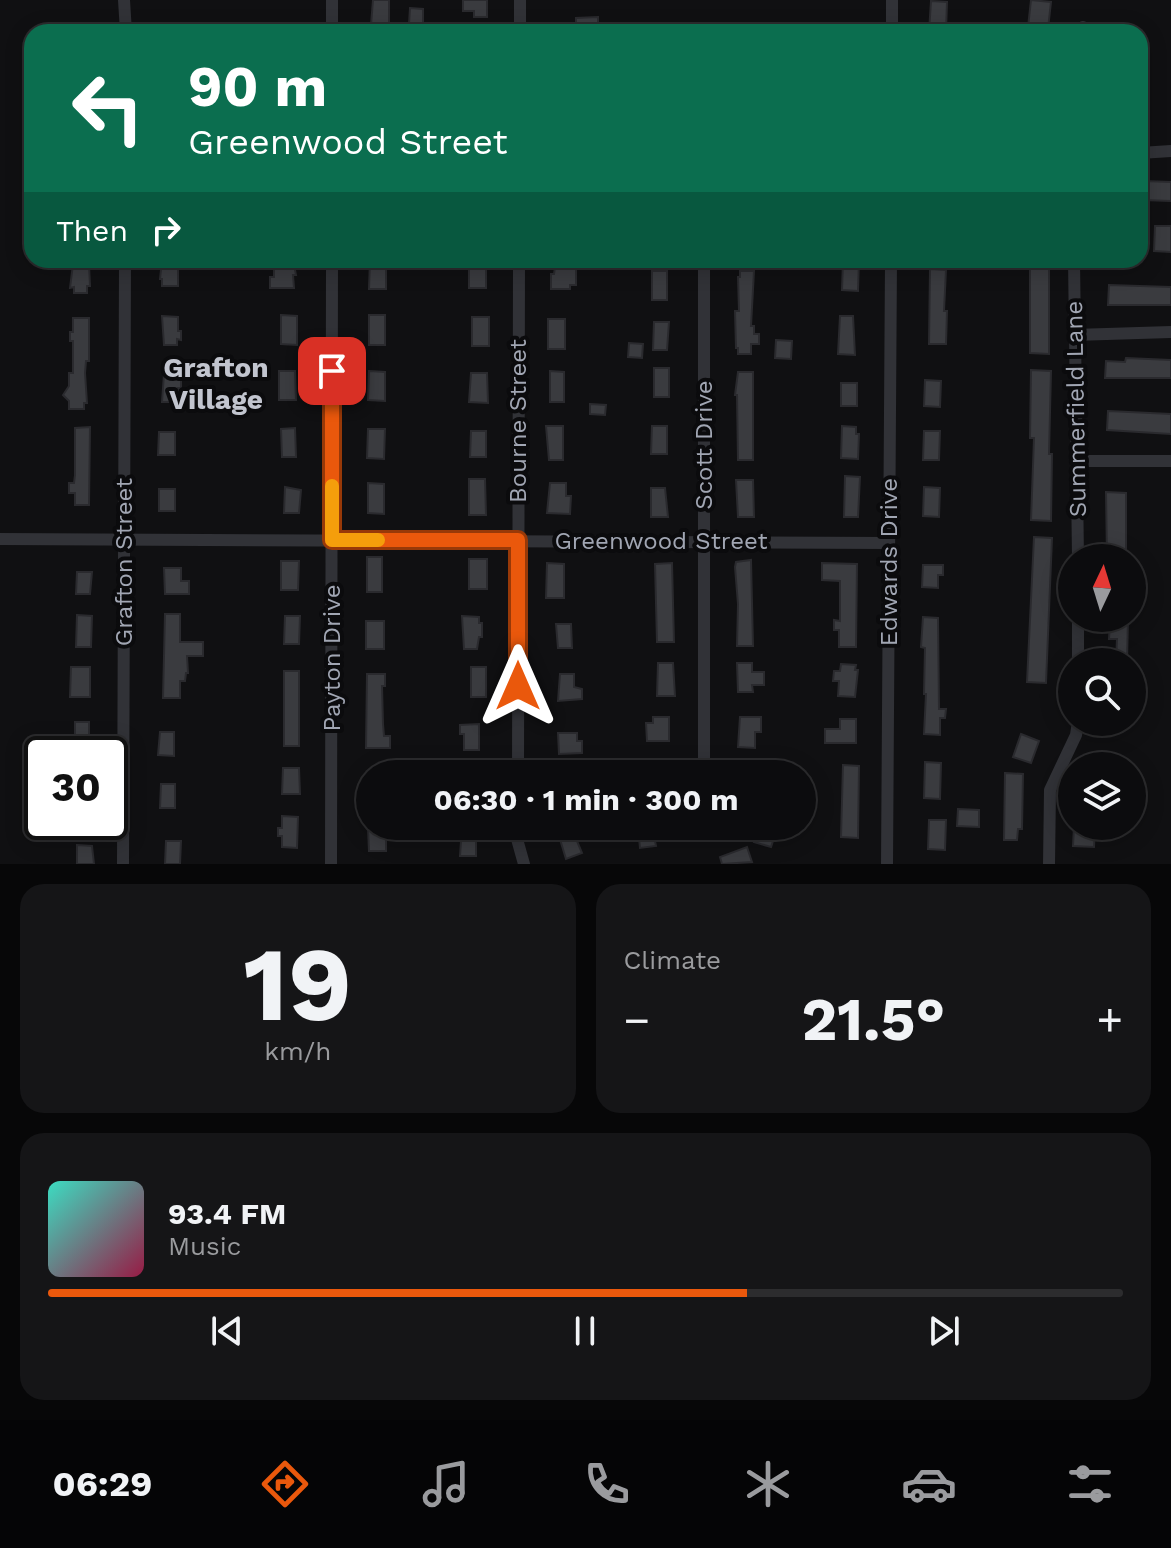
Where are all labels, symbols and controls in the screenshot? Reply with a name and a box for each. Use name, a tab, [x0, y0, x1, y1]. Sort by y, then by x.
text: 90 m	[188, 54, 327, 120]
icon: left	[56, 56, 160, 160]
text: Greenwood Street	[188, 121, 508, 163]
icon: right	[144, 208, 188, 252]
text: Then	[56, 213, 128, 248]
street label: Summerfield Lane	[1060, 301, 1092, 517]
pin	[298, 337, 366, 405]
street label: Bourne Street	[504, 339, 532, 503]
icon: arrive	[310, 349, 354, 393]
district label: Grafton Village	[163, 351, 269, 416]
street label: Scott Drive	[690, 380, 718, 510]
street label: Grafton Street	[110, 478, 138, 646]
street label: Edwards Drive	[875, 478, 903, 646]
street label: Greenwood Street	[554, 527, 768, 555]
north arrow	[1058, 544, 1146, 632]
map controls	[1058, 544, 1146, 840]
street label: Payton Drive	[318, 584, 346, 732]
position arrow	[476, 644, 560, 728]
button: search	[1058, 648, 1146, 736]
speed limit sign: 30	[24, 736, 128, 840]
button: layers	[1058, 752, 1146, 840]
text: 06:30 · 1 min · 300 m	[434, 782, 738, 817]
text: 19	[243, 923, 352, 1045]
text: Climate	[624, 945, 721, 975]
text: 21.5°	[801, 984, 945, 1055]
text: −	[624, 994, 650, 1046]
text: +	[1096, 994, 1123, 1046]
text: km/h	[264, 1036, 331, 1066]
text: 93.4 FM	[168, 1196, 286, 1231]
text: Music	[168, 1231, 241, 1261]
icon: previous	[205, 1309, 249, 1353]
icon: pause	[563, 1309, 607, 1353]
icon: next	[922, 1309, 966, 1353]
icon: directions	[257, 1456, 313, 1512]
icon: music	[418, 1456, 474, 1512]
icon: phone	[579, 1456, 635, 1512]
icon: climate	[740, 1456, 796, 1512]
icon: car	[901, 1456, 957, 1512]
icon: filters	[1062, 1456, 1118, 1512]
text: 06:29	[53, 1463, 152, 1505]

